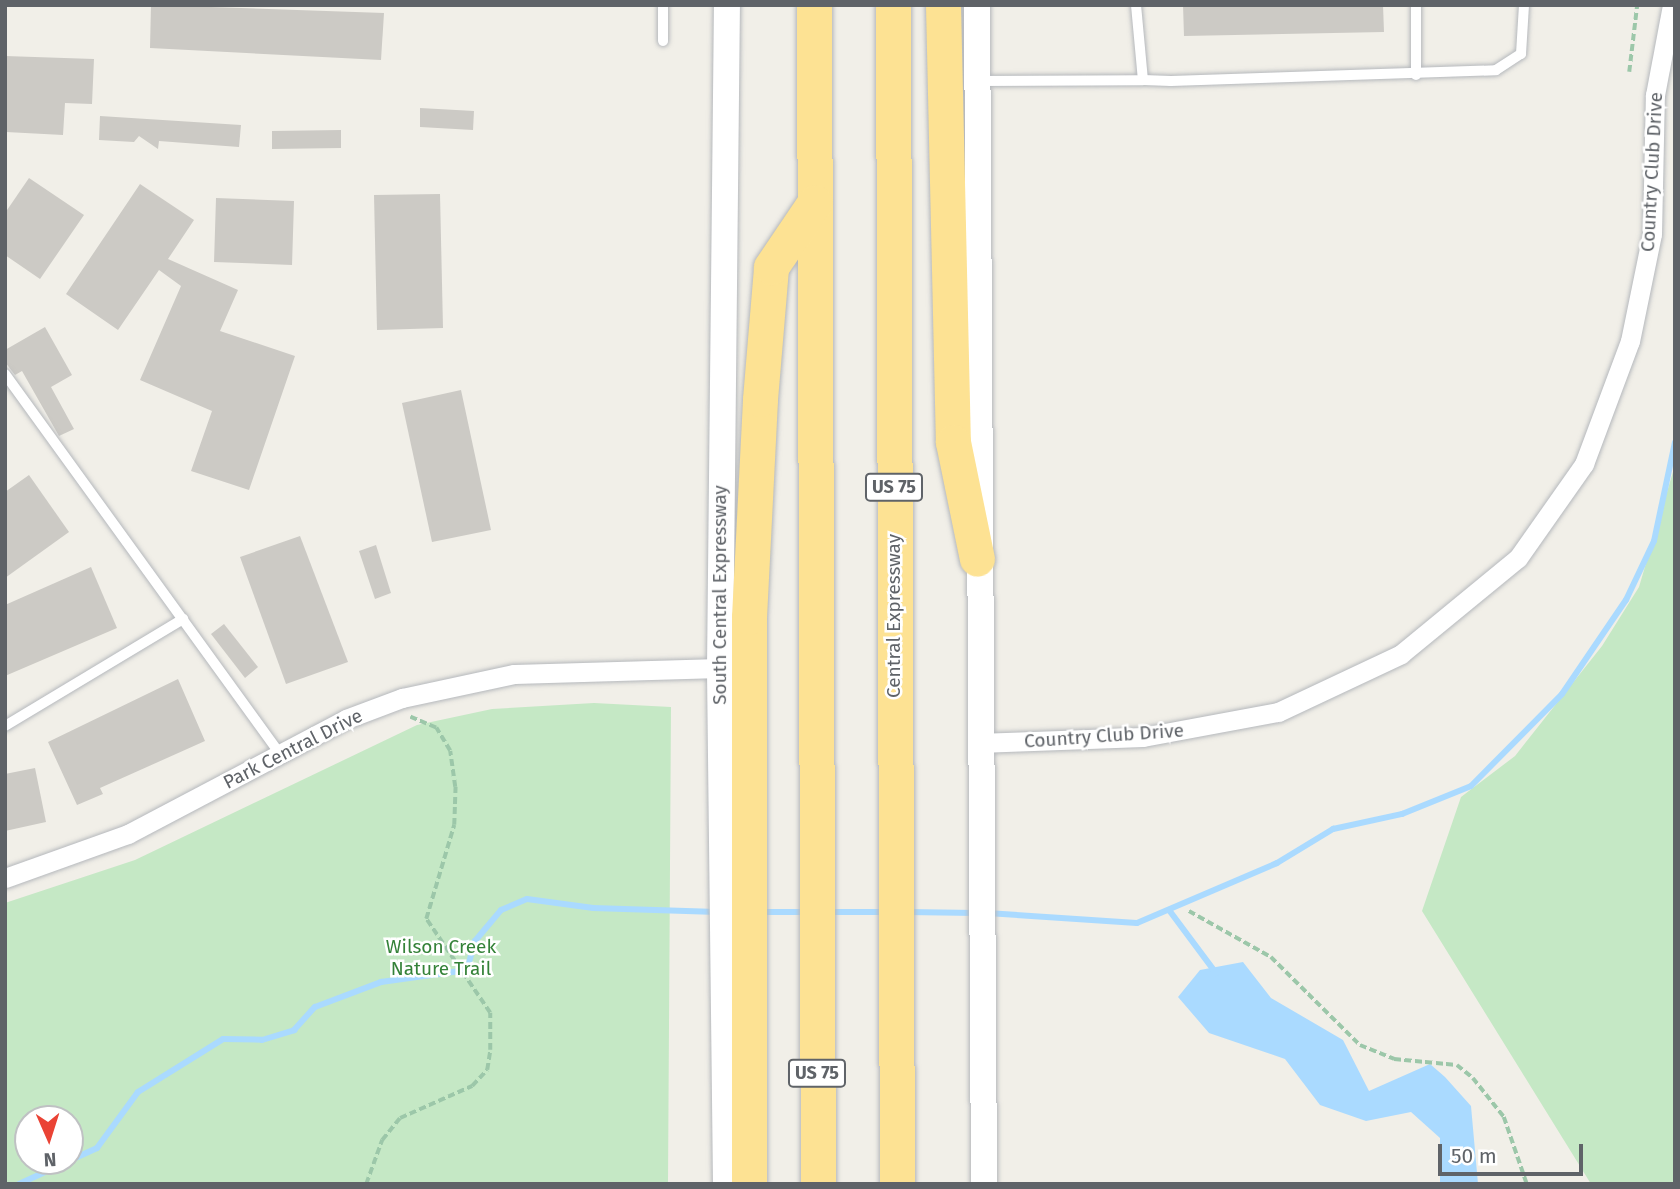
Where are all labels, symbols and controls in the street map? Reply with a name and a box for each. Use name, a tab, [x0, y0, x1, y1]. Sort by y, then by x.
street label: Country Club Drive	[1636, 91, 1668, 253]
road number: US 75	[864, 472, 924, 502]
street label: South Central Expressway	[709, 485, 731, 705]
street label: Central Expressway	[883, 534, 905, 698]
street label: Park Central Drive	[220, 704, 366, 794]
street label: Country Club Drive	[1023, 719, 1185, 753]
park label: Wilson Creek Nature Trail	[386, 936, 496, 980]
road number: US 75	[787, 1058, 847, 1088]
north arrow	[14, 1105, 84, 1175]
scale bar	[1442, 1130, 1587, 1174]
text: 50 m	[1451, 1143, 1497, 1169]
text: N	[43, 1148, 57, 1171]

